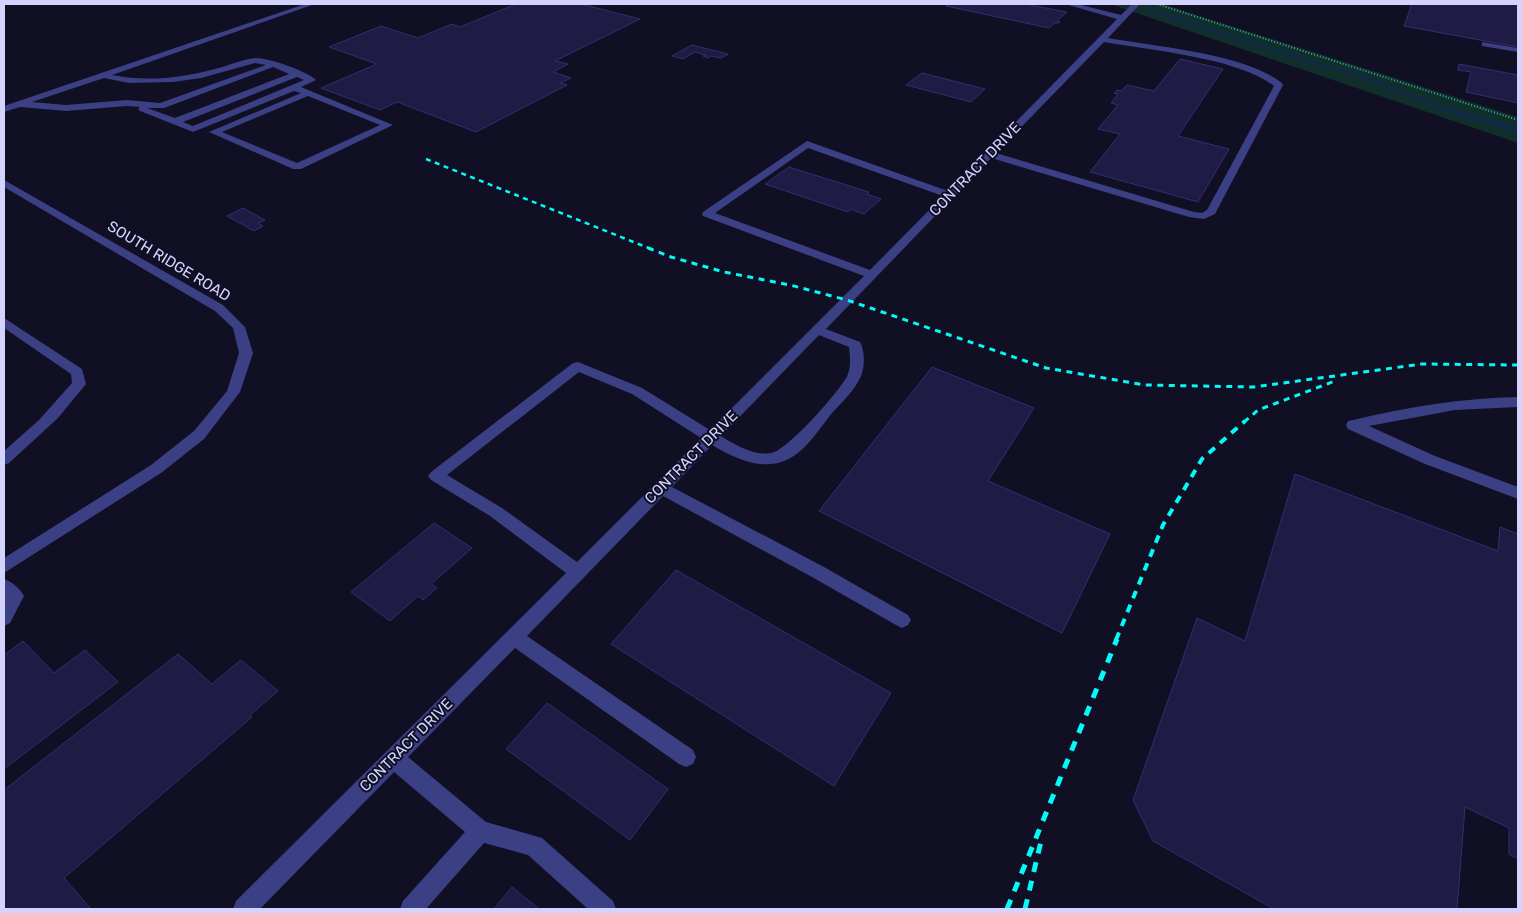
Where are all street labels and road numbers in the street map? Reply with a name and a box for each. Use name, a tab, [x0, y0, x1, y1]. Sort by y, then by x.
street label: CONTRACT DRIVE	[925, 118, 1025, 220]
street label: SOUTH RIDGE ROAD	[104, 217, 234, 305]
street label: CONTRACT DRIVE	[641, 407, 741, 507]
street label: CONTRACT DRIVE	[356, 695, 456, 795]

